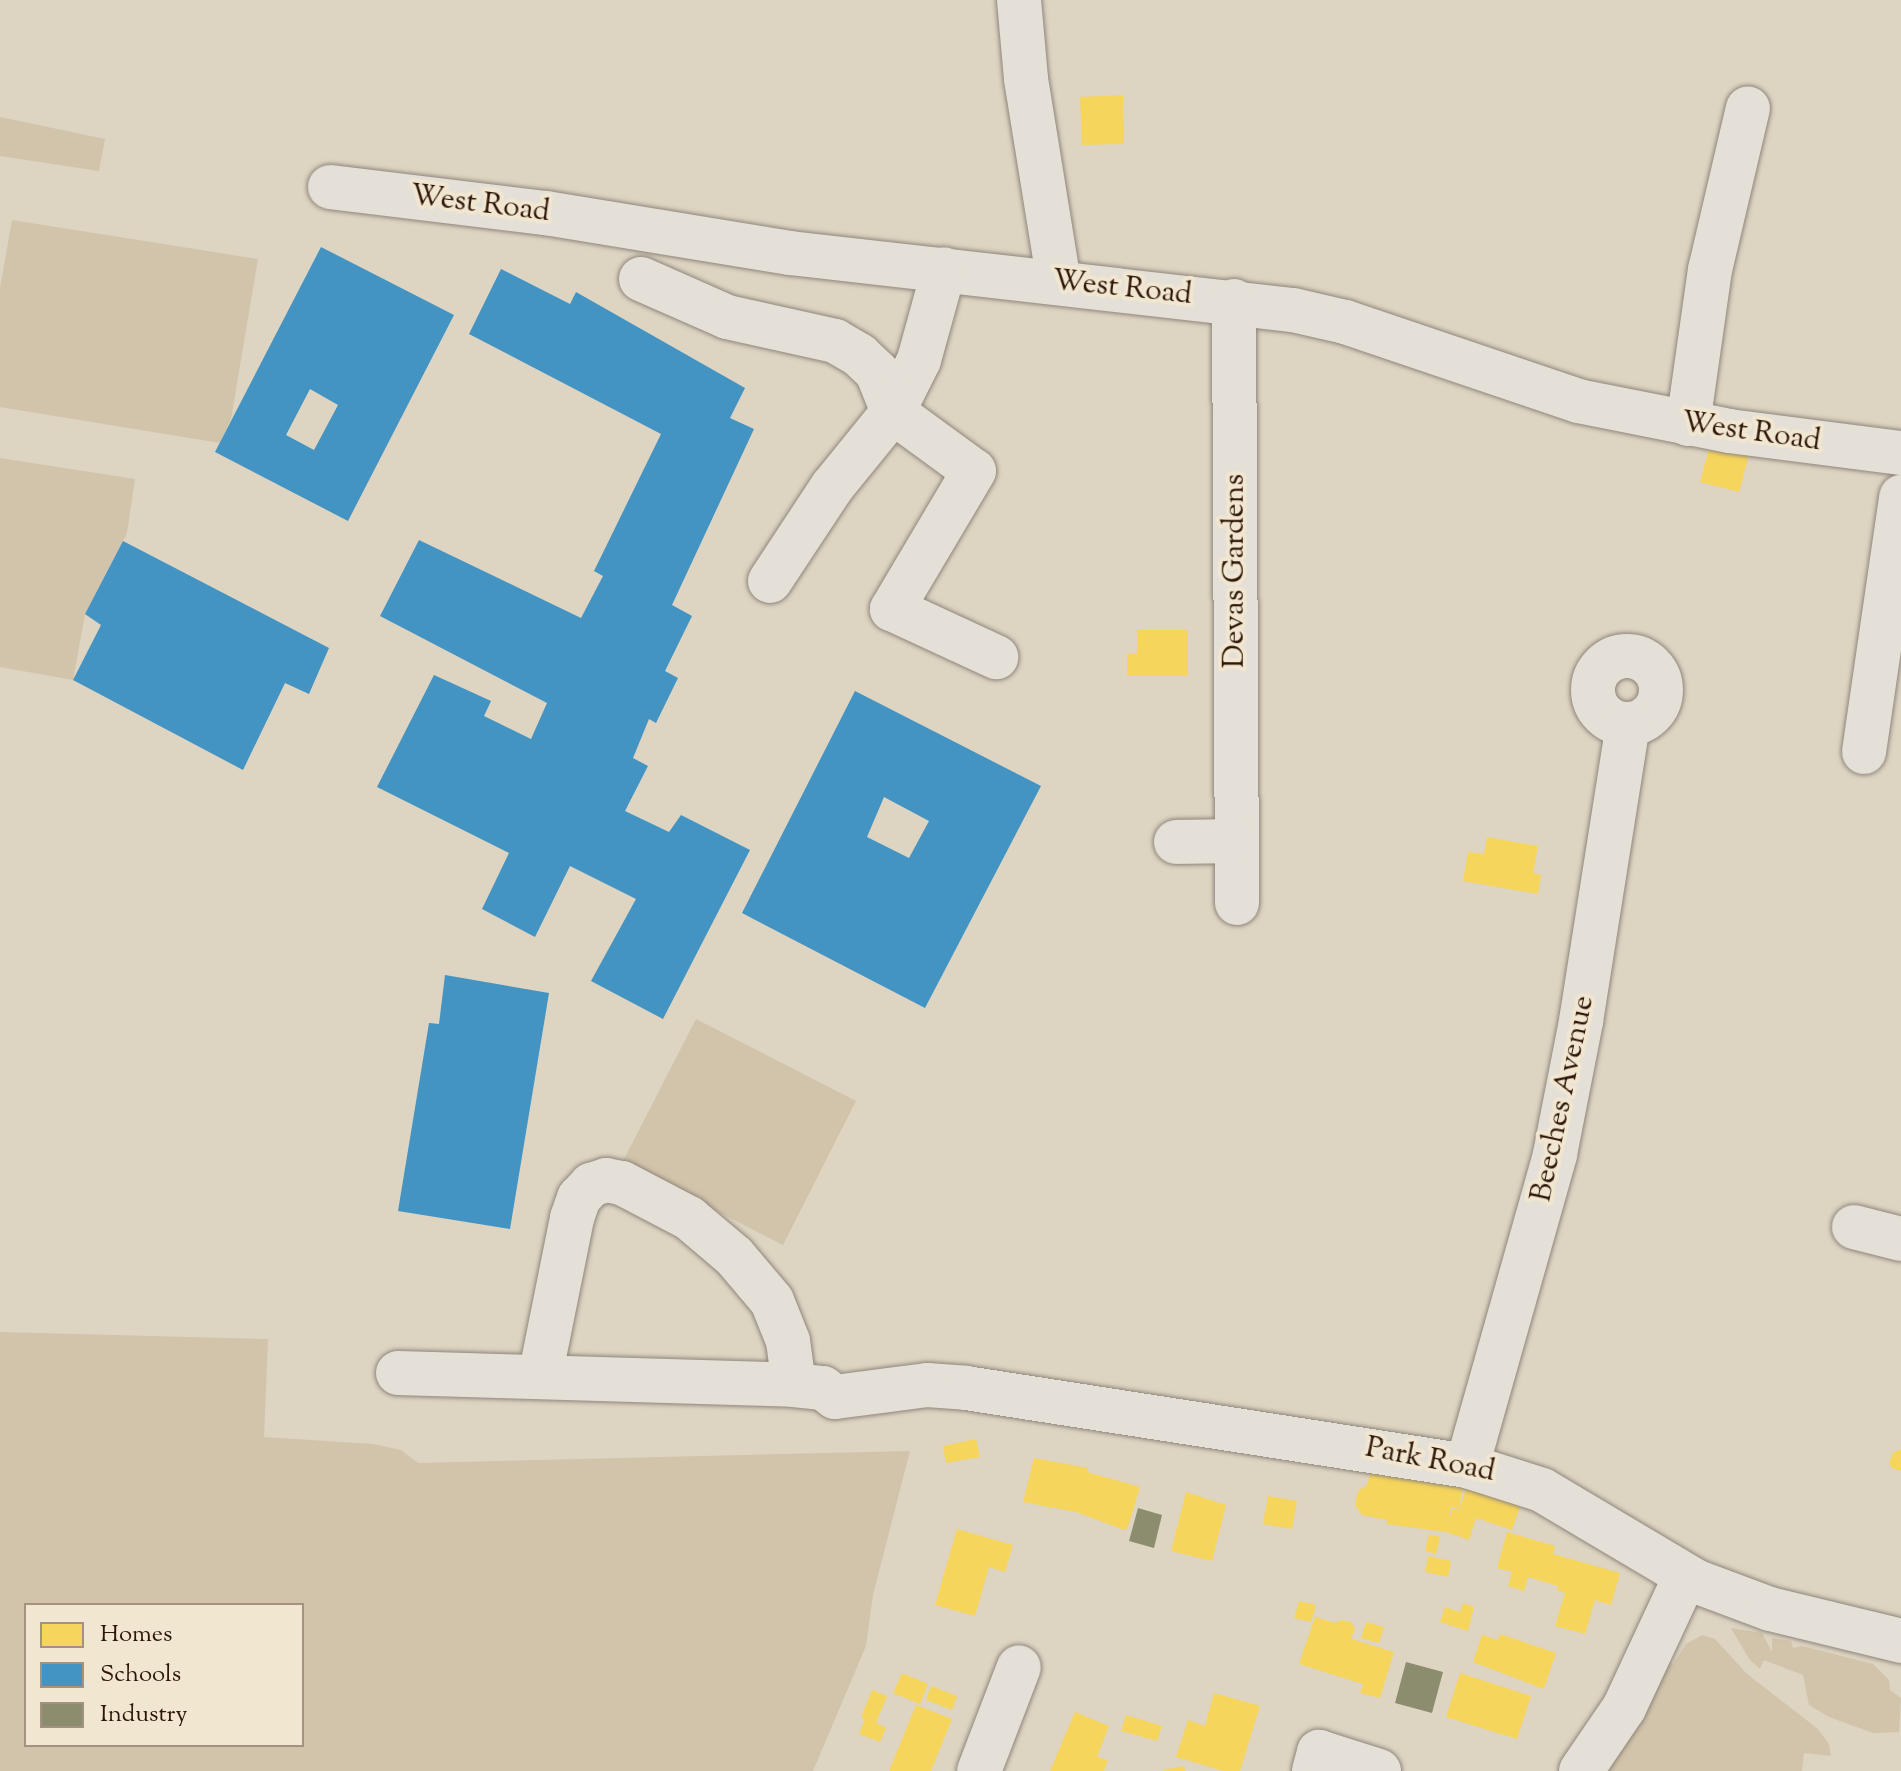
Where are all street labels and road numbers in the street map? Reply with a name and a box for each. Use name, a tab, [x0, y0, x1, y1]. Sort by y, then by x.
street label: West Road	[408, 179, 552, 231]
street label: West Road	[1050, 264, 1194, 314]
street label: West Road	[1679, 405, 1823, 461]
street label: Devas Gardens	[1218, 474, 1254, 668]
street label: Beeches Avenue	[1525, 993, 1603, 1205]
street label: Park Road	[1362, 1431, 1498, 1491]

